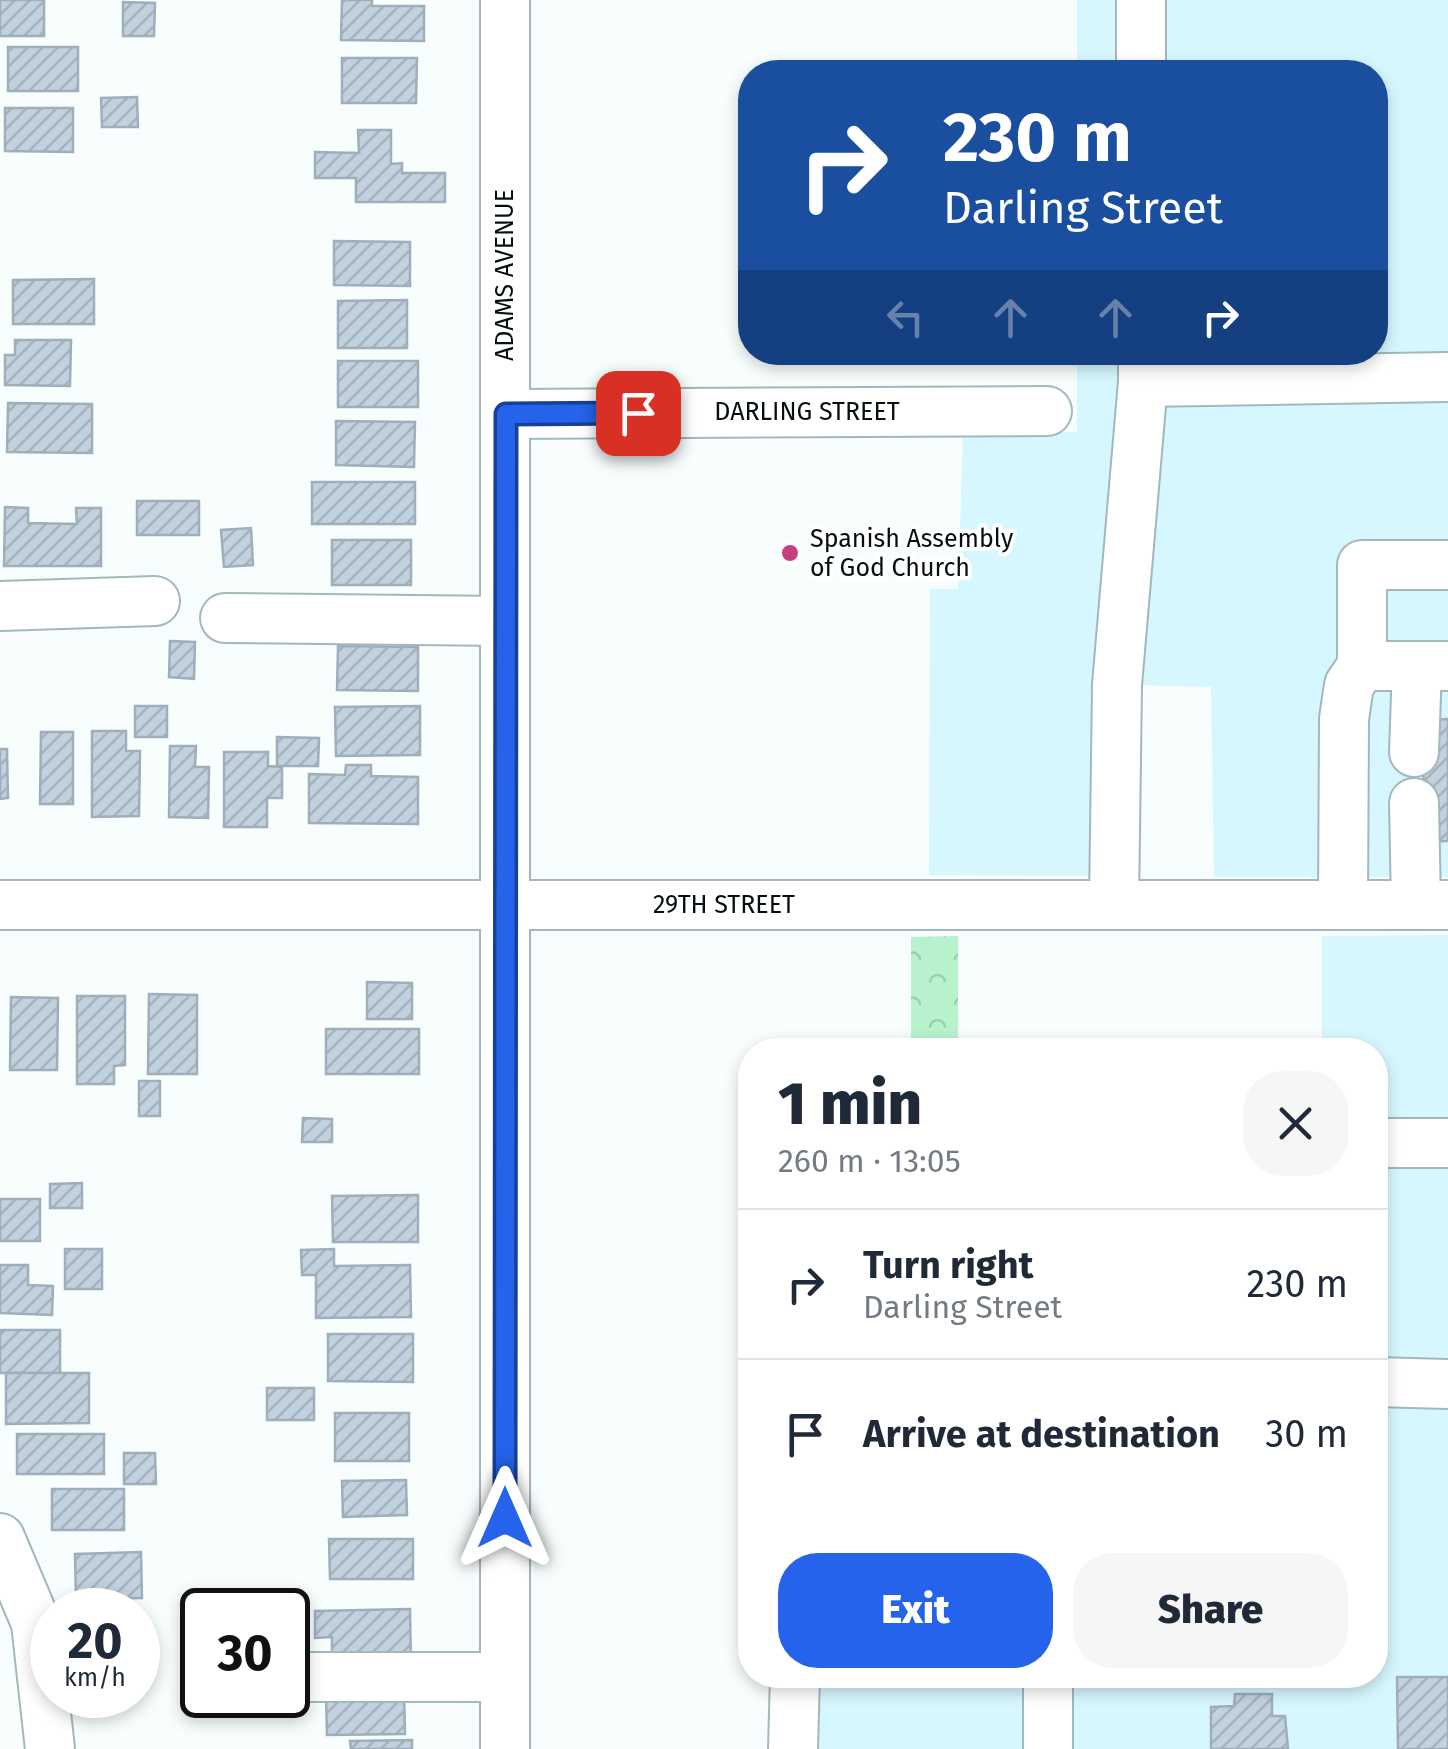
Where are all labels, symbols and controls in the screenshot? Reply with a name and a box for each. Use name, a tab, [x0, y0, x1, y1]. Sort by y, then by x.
text: 230 m	[943, 96, 1132, 180]
icon: right	[778, 100, 908, 230]
text: Darling Street	[943, 181, 1223, 235]
street label: ADAMS AVENUE	[490, 189, 520, 361]
icon: left	[878, 290, 933, 345]
icon: ahead	[983, 290, 1038, 345]
icon: ahead	[1088, 290, 1143, 345]
icon: right	[1193, 290, 1248, 345]
pin	[596, 371, 681, 456]
icon: arrive	[611, 386, 666, 441]
street label: DARLING STREET	[714, 397, 900, 427]
place label: Spanish Assembly of God Church	[810, 524, 1014, 583]
marker: Spanish Assembly of God Church	[779, 542, 801, 564]
street label: 29TH STREET	[653, 890, 795, 920]
text: 1 min	[778, 1068, 922, 1140]
button: close	[1243, 1071, 1348, 1176]
text: 260 m · 13:05	[778, 1142, 961, 1180]
text: Turn right	[863, 1242, 1033, 1288]
icon: right	[778, 1257, 833, 1312]
text: 230 m	[1247, 1261, 1348, 1307]
text: Darling Street	[863, 1288, 1062, 1326]
icon: arrive	[778, 1407, 833, 1462]
text: Arrive at destination	[863, 1411, 1220, 1457]
text: 30 m	[1265, 1411, 1348, 1457]
position arrow	[453, 1466, 557, 1570]
button: Exit	[778, 1553, 1053, 1668]
button: Share	[1073, 1553, 1348, 1668]
speed limit sign: 30	[180, 1588, 310, 1718]
text: 20	[67, 1611, 123, 1671]
text: km/h	[64, 1663, 126, 1693]

